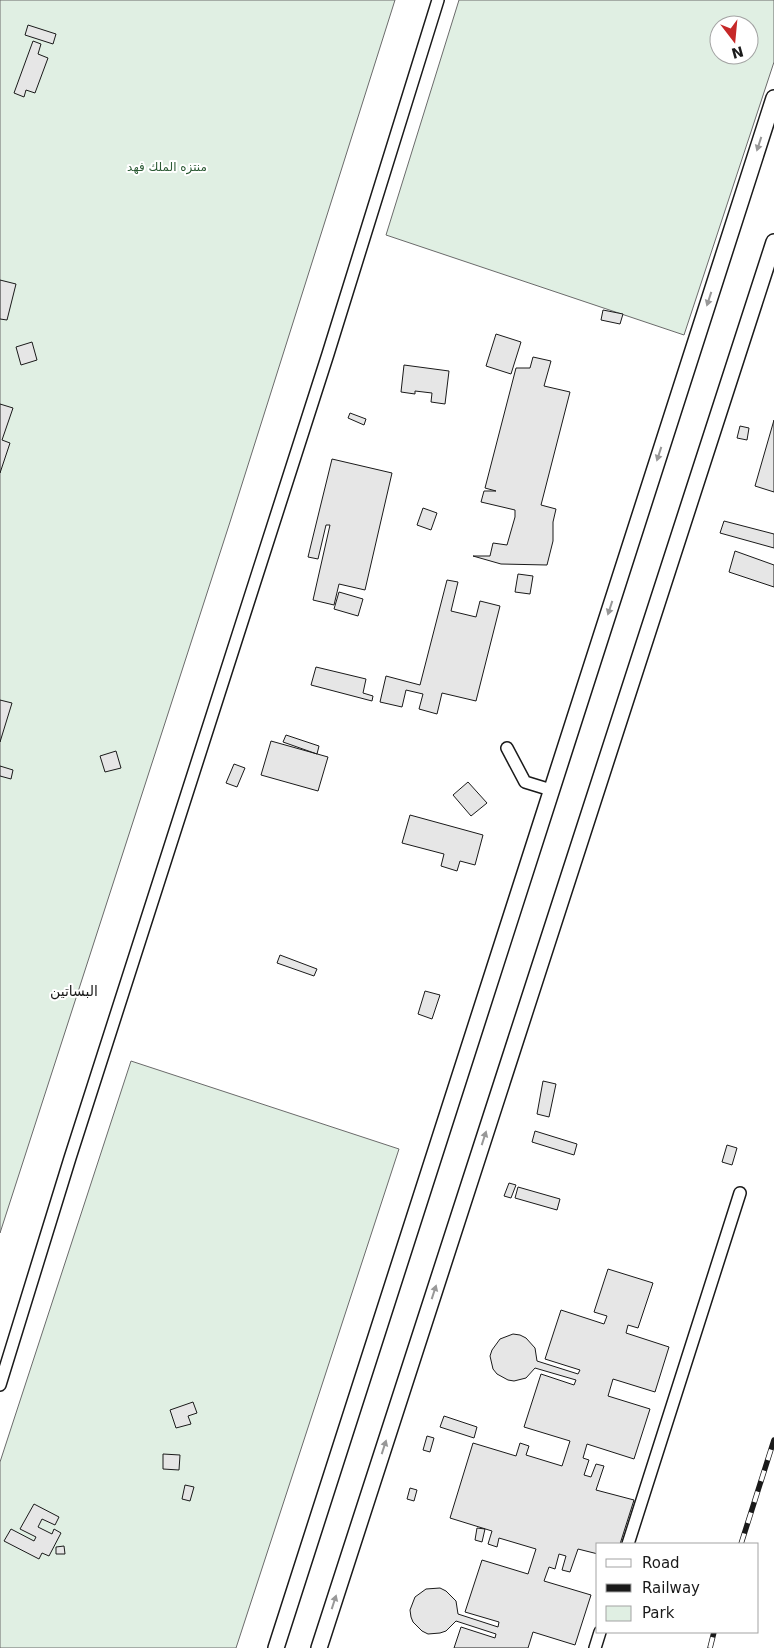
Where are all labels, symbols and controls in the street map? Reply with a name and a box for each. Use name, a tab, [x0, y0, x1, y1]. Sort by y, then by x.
north arrow	[709, 15, 759, 65]
text: N	[730, 43, 745, 62]
one-way arrow	[755, 137, 762, 152]
park label: منتزه الملك فهد	[127, 160, 207, 175]
one-way arrow	[705, 291, 712, 306]
one-way arrow	[655, 446, 663, 461]
one-way arrow	[605, 601, 613, 616]
district label: البساتين	[50, 983, 98, 1000]
one-way arrow	[480, 1130, 488, 1145]
one-way arrow	[430, 1285, 438, 1300]
one-way arrow	[380, 1439, 388, 1454]
legend	[596, 1543, 759, 1633]
text: Road	[642, 1554, 680, 1572]
text: Railway	[642, 1579, 700, 1597]
one-way arrow	[331, 1594, 339, 1609]
text: Park	[642, 1604, 675, 1622]

